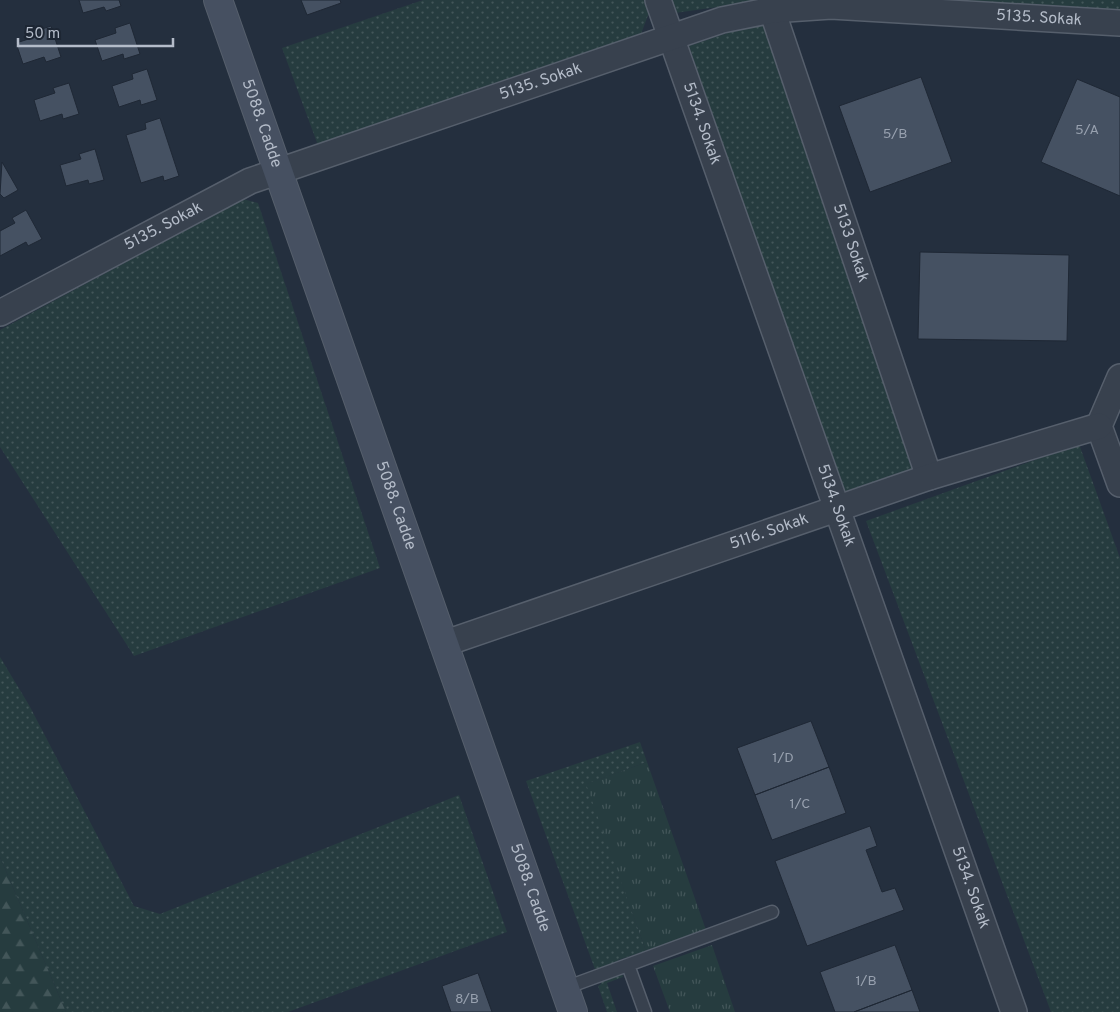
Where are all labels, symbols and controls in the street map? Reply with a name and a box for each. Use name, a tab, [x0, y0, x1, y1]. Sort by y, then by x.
street label: 5135. Sokak	[996, 6, 1083, 31]
scale bar	[18, 15, 172, 47]
text: 50 m	[25, 25, 60, 44]
street label: 5135. Sokak	[497, 58, 585, 105]
street label: 5088. Cadde	[237, 77, 286, 171]
street label: 5134. Sokak	[678, 80, 725, 168]
house number: 5/A	[1075, 122, 1099, 139]
house number: 5/B	[883, 126, 907, 143]
street label: 5135. Sokak	[121, 198, 206, 256]
street label: 5133 Sokak	[828, 201, 873, 285]
street label: 5088. Cadde	[371, 459, 420, 553]
street label: 5134. Sokak	[812, 462, 860, 550]
street label: 5116. Sokak	[727, 509, 811, 555]
house number: 1/D	[772, 750, 794, 767]
house number: 1/C	[790, 796, 810, 813]
street label: 5088. Cadde	[505, 841, 554, 935]
street label: 5134. Sokak	[947, 844, 994, 932]
house number: 1/B	[855, 973, 877, 990]
house number: 8/B	[455, 991, 479, 1008]

